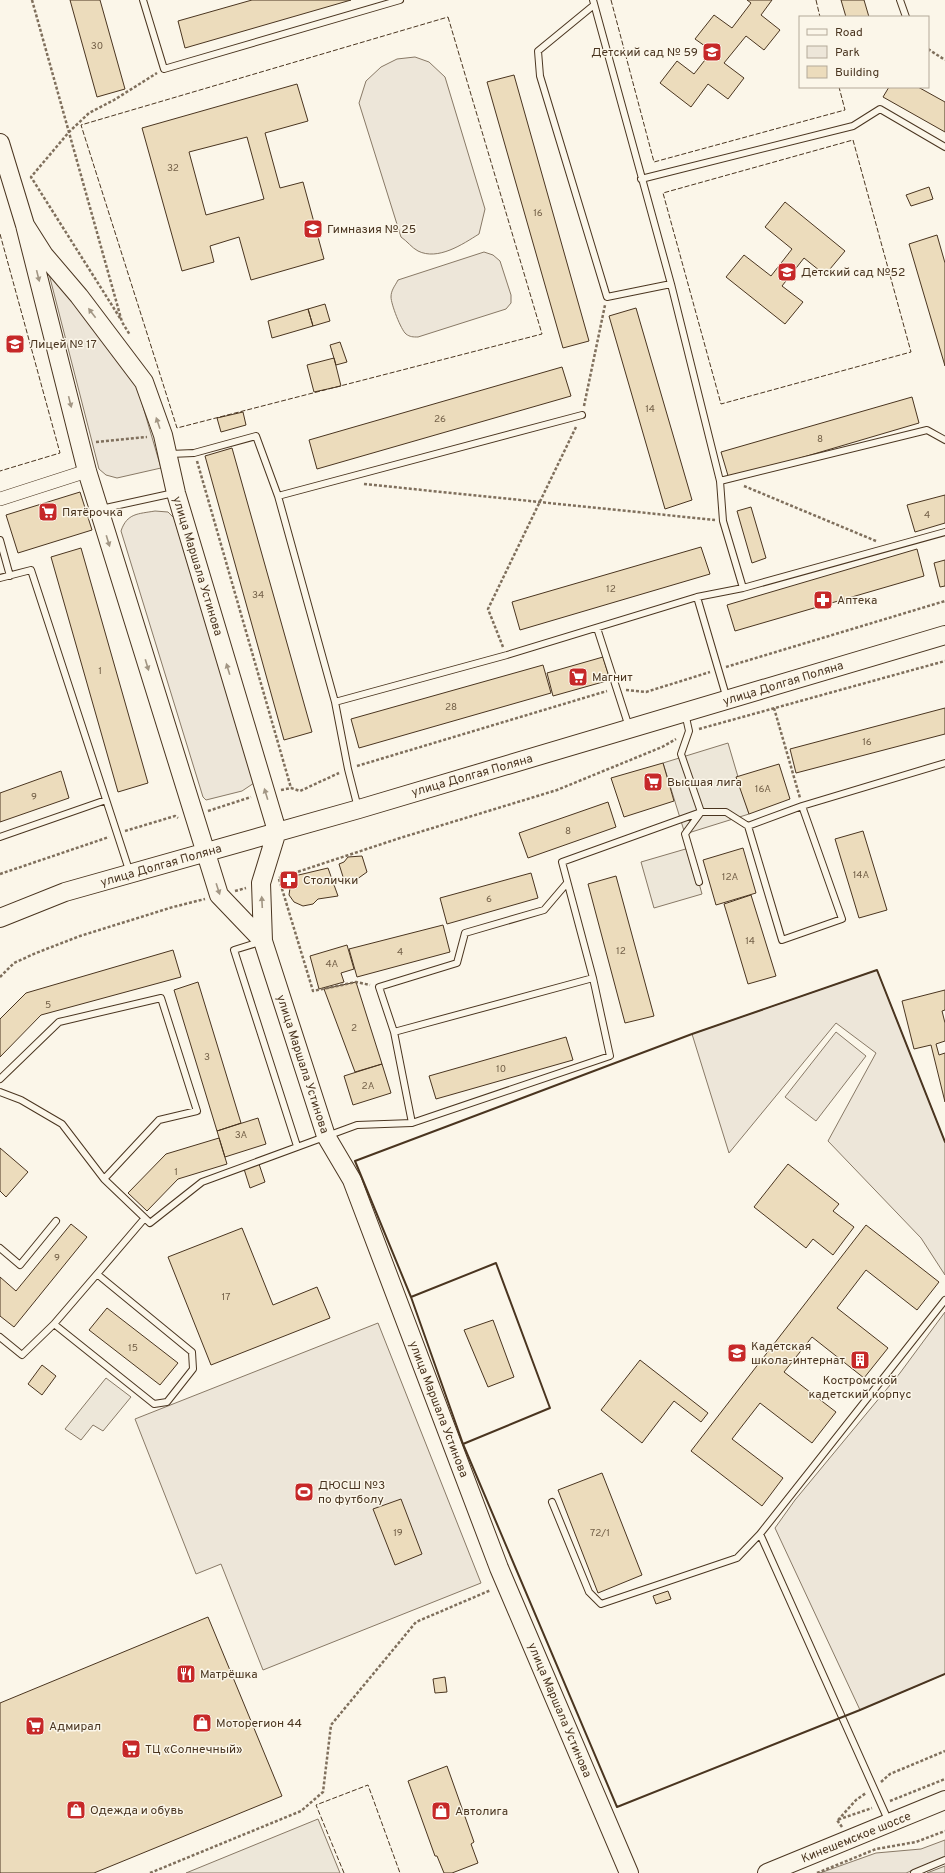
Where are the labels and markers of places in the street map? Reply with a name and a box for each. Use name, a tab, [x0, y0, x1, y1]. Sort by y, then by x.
school or university icon: Детский сад № 59	[701, 41, 723, 63]
place label: Детский сад № 59	[591, 45, 698, 61]
school or university icon: Гимназия № 25	[302, 218, 324, 240]
place label: Гимназия № 25	[327, 222, 416, 238]
school or university icon: Детский сад №52	[776, 261, 798, 283]
place label: Детский сад №52	[801, 265, 905, 281]
school or university icon: Лицей № 17	[4, 333, 26, 355]
place label: Лицей № 17	[29, 337, 97, 353]
supermarket icon: Пятёрочка	[37, 501, 59, 523]
place label: Пятёрочка	[62, 505, 123, 521]
pharmacy icon: Аптека	[812, 589, 834, 611]
place label: Аптека	[837, 593, 877, 609]
supermarket icon: Магнит	[567, 666, 589, 688]
place label: Магнит	[592, 670, 633, 686]
supermarket icon: Высшая лига	[642, 771, 664, 793]
place label: Высшая лига	[667, 775, 742, 791]
pharmacy icon: Столички	[278, 869, 300, 891]
place label: Столички	[303, 873, 358, 889]
place label: Кадетская школа-интернат	[751, 1339, 845, 1369]
school or university icon: Кадетская школа-интернат	[726, 1342, 748, 1364]
building icon: Костромской кадетский корпус	[849, 1349, 871, 1371]
place label: Костромской кадетский корпус	[809, 1373, 911, 1403]
place label: ДЮСШ №3 по футболу	[318, 1478, 385, 1508]
sports icon: ДЮСШ №3 по футболу	[293, 1481, 315, 1503]
restaurant icon: Матрёшка	[175, 1663, 197, 1685]
place label: Матрёшка	[200, 1667, 258, 1683]
shop icon: Моторегион 44	[191, 1712, 213, 1734]
supermarket icon: Адмирал	[24, 1715, 46, 1737]
place label: Моторегион 44	[216, 1716, 302, 1732]
place label: Адмирал	[49, 1719, 101, 1735]
supermarket icon: ТЦ «Солнечный»	[120, 1738, 142, 1760]
place label: ТЦ «Солнечный»	[145, 1742, 243, 1758]
shop icon: Одежда и обувь	[65, 1799, 87, 1821]
shop icon: Автолига	[430, 1800, 452, 1822]
place label: Одежда и обувь	[90, 1803, 183, 1819]
place label: Автолига	[455, 1804, 508, 1820]

